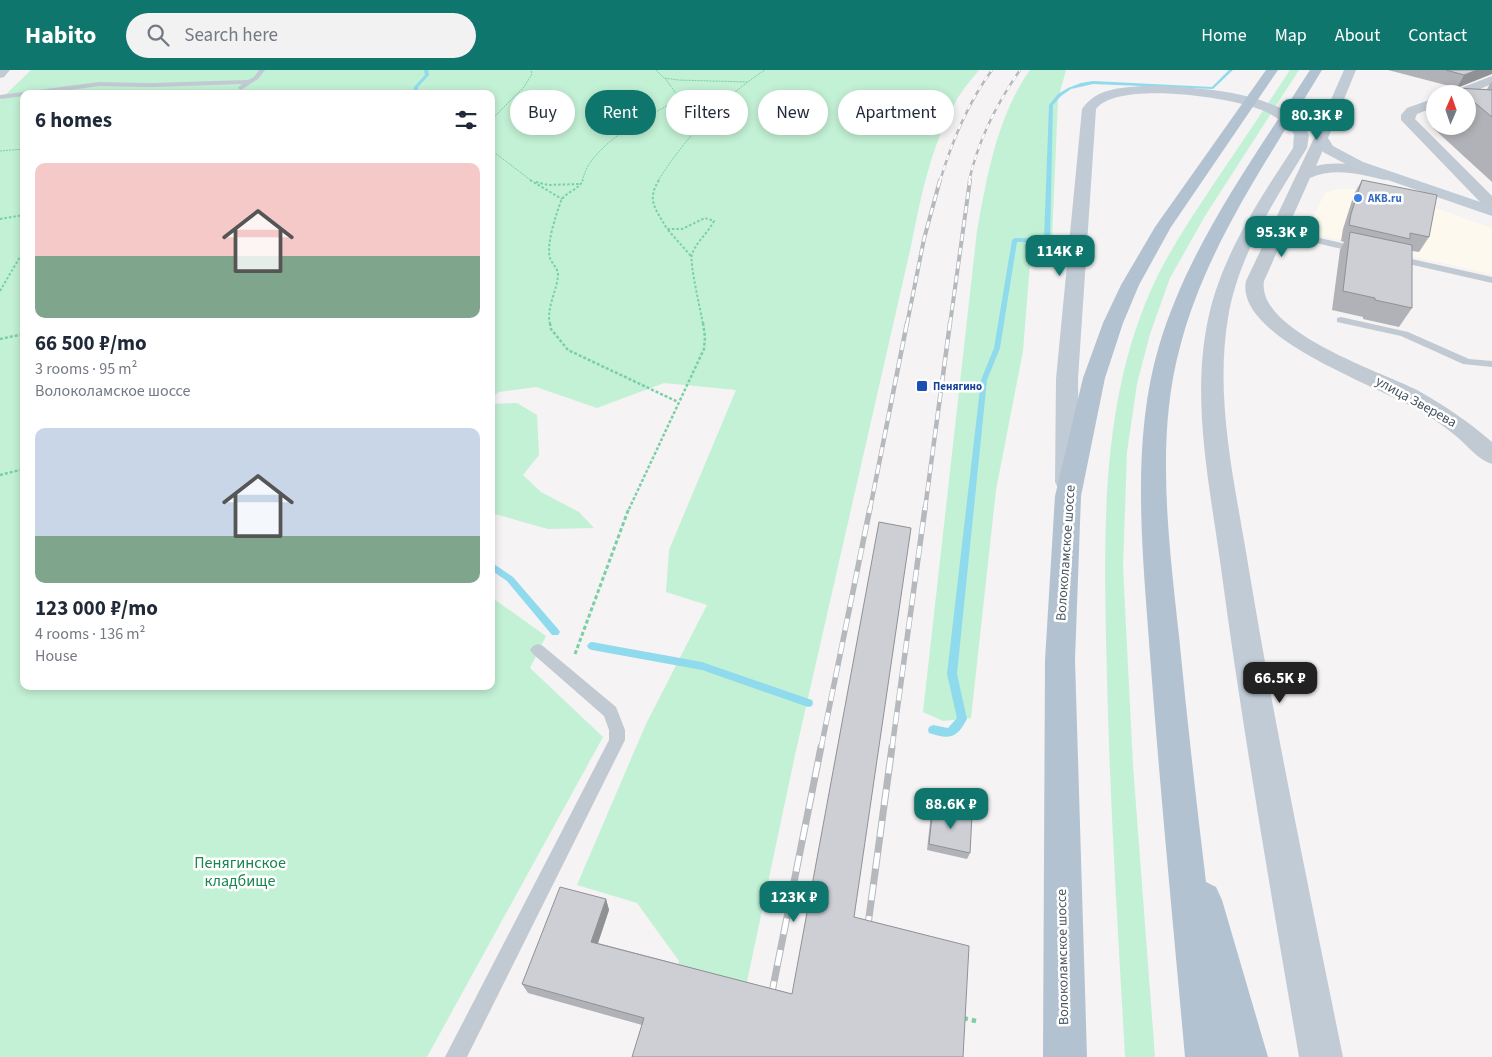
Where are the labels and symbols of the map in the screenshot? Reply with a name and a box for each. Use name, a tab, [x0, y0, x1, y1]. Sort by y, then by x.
north arrow	[1426, 85, 1476, 135]
pin: 80.3K ₽	[1271, 98, 1363, 141]
place label: AKB.ru	[1367, 191, 1402, 206]
marker: AKB.ru	[1352, 192, 1364, 204]
pin: 95.3K ₽	[1236, 216, 1328, 258]
pin: 114K ₽	[1019, 234, 1101, 277]
street label: улица Зверева	[1372, 371, 1460, 433]
marker: Пенягино	[915, 379, 929, 393]
place label: Пенягино	[933, 379, 982, 394]
street label: Волоколамское шоссе	[1051, 484, 1081, 622]
pin: 66.5K ₽	[1234, 662, 1326, 704]
pin: 88.6K ₽	[905, 788, 997, 830]
park label: Пенягинское кладбище	[194, 852, 286, 892]
pin: 123K ₽	[753, 880, 835, 923]
street label: Волоколамское шоссе	[1052, 889, 1074, 1025]

